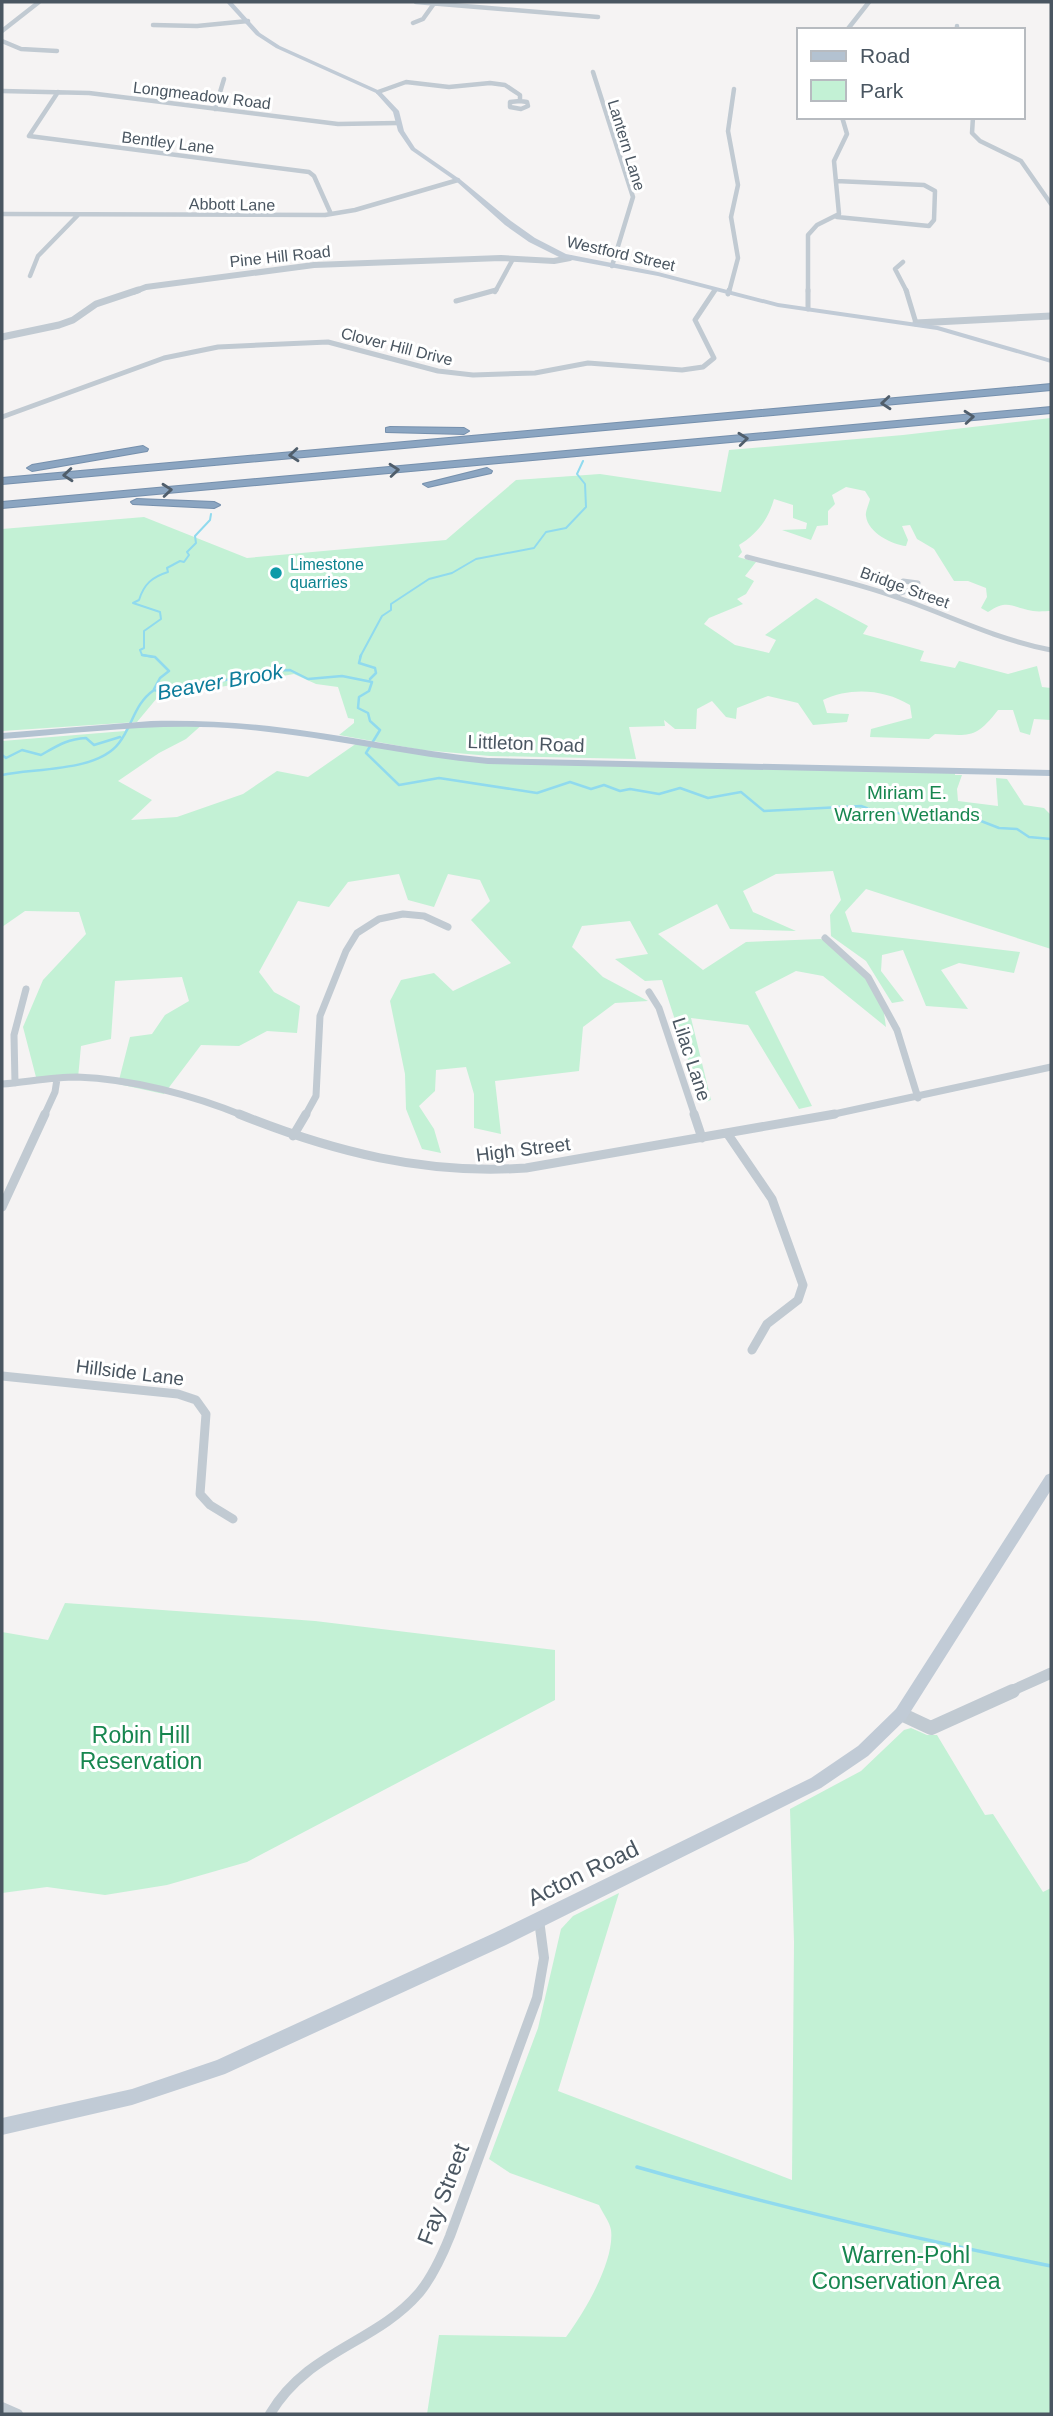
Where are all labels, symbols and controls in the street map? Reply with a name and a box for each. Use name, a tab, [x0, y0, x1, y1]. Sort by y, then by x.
legend	[797, 28, 1025, 119]
text: Road	[860, 44, 910, 67]
street label: Longmeadow Road	[132, 79, 272, 112]
text: Park	[860, 79, 904, 102]
street label: Lantern Lane	[605, 98, 648, 193]
street label: Bentley Lane	[121, 128, 215, 157]
street label: Abbott Lane	[189, 195, 275, 214]
street label: Westford Street	[565, 233, 677, 274]
street label: Pine Hill Road	[229, 243, 331, 270]
street label: Clover Hill Drive	[339, 324, 455, 369]
one-way arrow	[880, 395, 891, 410]
one-way arrow	[963, 410, 975, 425]
one-way arrow	[737, 432, 748, 447]
one-way arrow	[288, 447, 299, 462]
one-way arrow	[389, 463, 400, 478]
one-way arrow	[62, 467, 73, 482]
one-way arrow	[162, 483, 173, 498]
place label: Limestone quarries	[290, 556, 364, 591]
street label: Bridge Street	[858, 564, 952, 612]
marker: Limestone quarries	[268, 565, 284, 581]
water label: Beaver Brook	[155, 659, 286, 704]
street label: Littleton Road	[467, 731, 585, 756]
park label: Miriam E. Warren Wetlands	[834, 782, 980, 825]
street label: Lilac Lane	[668, 1015, 715, 1104]
street label: High Street	[475, 1133, 572, 1166]
street label: Hillside Lane	[75, 1355, 185, 1390]
park label: Robin Hill Reservation	[80, 1722, 202, 1774]
street label: Acton Road	[523, 1835, 643, 1911]
street label: Fay Street	[412, 2139, 474, 2248]
park label: Warren-Pohl Conservation Area	[811, 2242, 1001, 2294]

